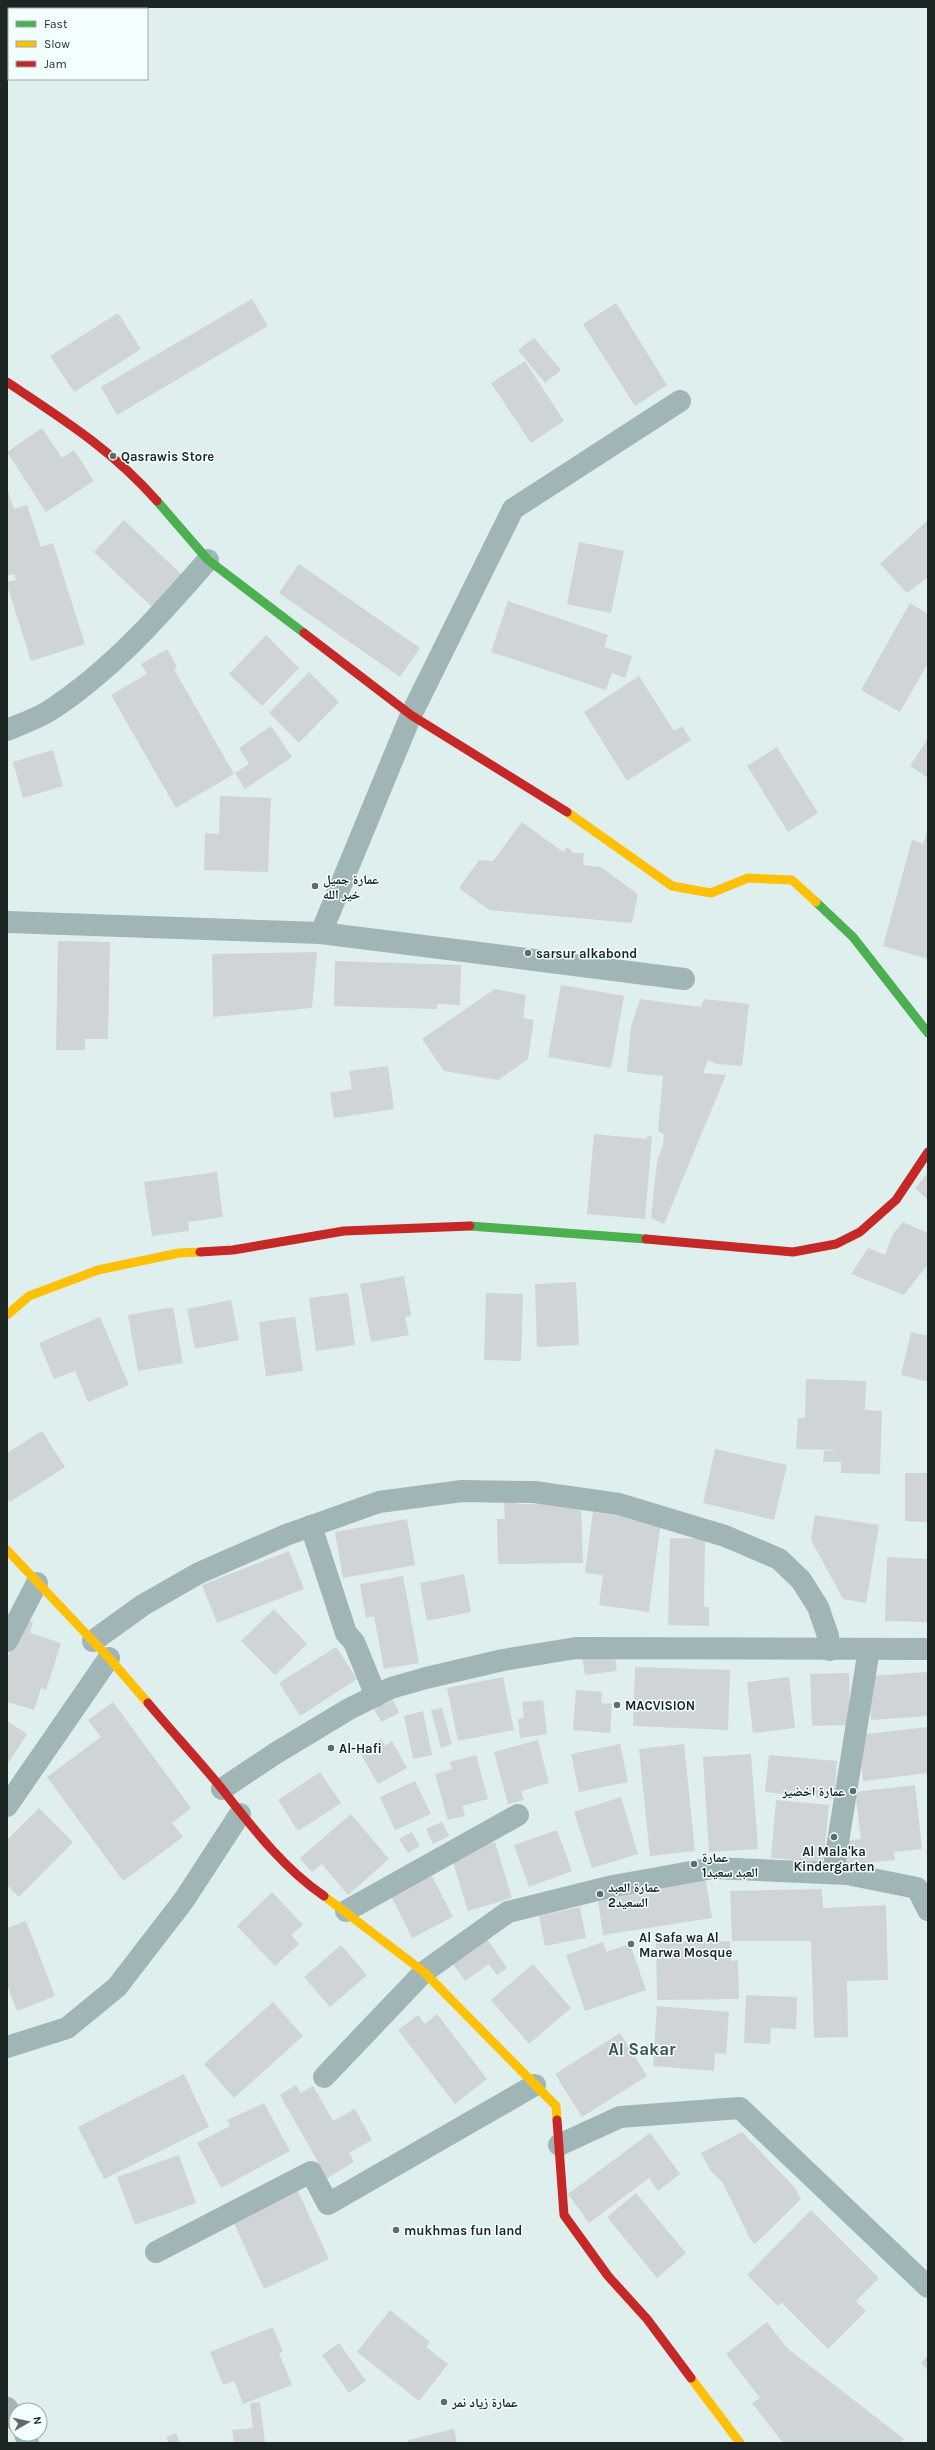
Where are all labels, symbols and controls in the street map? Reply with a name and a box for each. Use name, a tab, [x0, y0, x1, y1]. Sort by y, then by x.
legend	[8, 8, 148, 80]
text: Fast	[44, 17, 68, 31]
text: Slow	[44, 37, 70, 51]
text: Jam	[44, 57, 67, 71]
place label: Qasrawis Store	[121, 449, 214, 464]
marker: Qasrawis Store	[108, 451, 118, 461]
place label: عمارة جميل خير الله	[323, 872, 379, 902]
marker: عمارة جميل خير الله	[310, 881, 320, 891]
place label: sarsur alkabond	[536, 946, 637, 961]
marker: sarsur alkabond	[523, 948, 533, 958]
place label: MACVISION	[625, 1698, 695, 1713]
marker: MACVISION	[612, 1700, 622, 1710]
place label: Al-Hafi	[339, 1741, 382, 1756]
marker: Al-Hafi	[326, 1743, 336, 1753]
place label: عمارة اخضير	[782, 1784, 845, 1799]
marker: عمارة اخضير	[848, 1786, 858, 1796]
marker: Al Mala'ka Kindergarten	[829, 1832, 839, 1842]
place label: Al Mala'ka Kindergarten	[793, 1844, 875, 1874]
place label: عمارة العبد سعيد1	[702, 1850, 758, 1880]
marker: عمارة العبد سعيد1	[689, 1859, 699, 1869]
place label: عمارة العبد السعيد2	[608, 1880, 660, 1910]
marker: عمارة العبد السعيد2	[595, 1889, 605, 1899]
place label: Al Safa wa Al Marwa Mosque	[639, 1930, 732, 1961]
marker: Al Safa wa Al Marwa Mosque	[626, 1939, 636, 1949]
district label: Al Sakar	[608, 2039, 676, 2059]
place label: mukhmas fun land	[404, 2223, 522, 2238]
marker: mukhmas fun land	[391, 2225, 401, 2235]
place label: عمارة زياد نمر	[451, 2395, 518, 2410]
marker: عمارة زياد نمر	[439, 2397, 449, 2407]
north arrow	[8, 2402, 48, 2442]
text: N	[30, 2416, 44, 2425]

